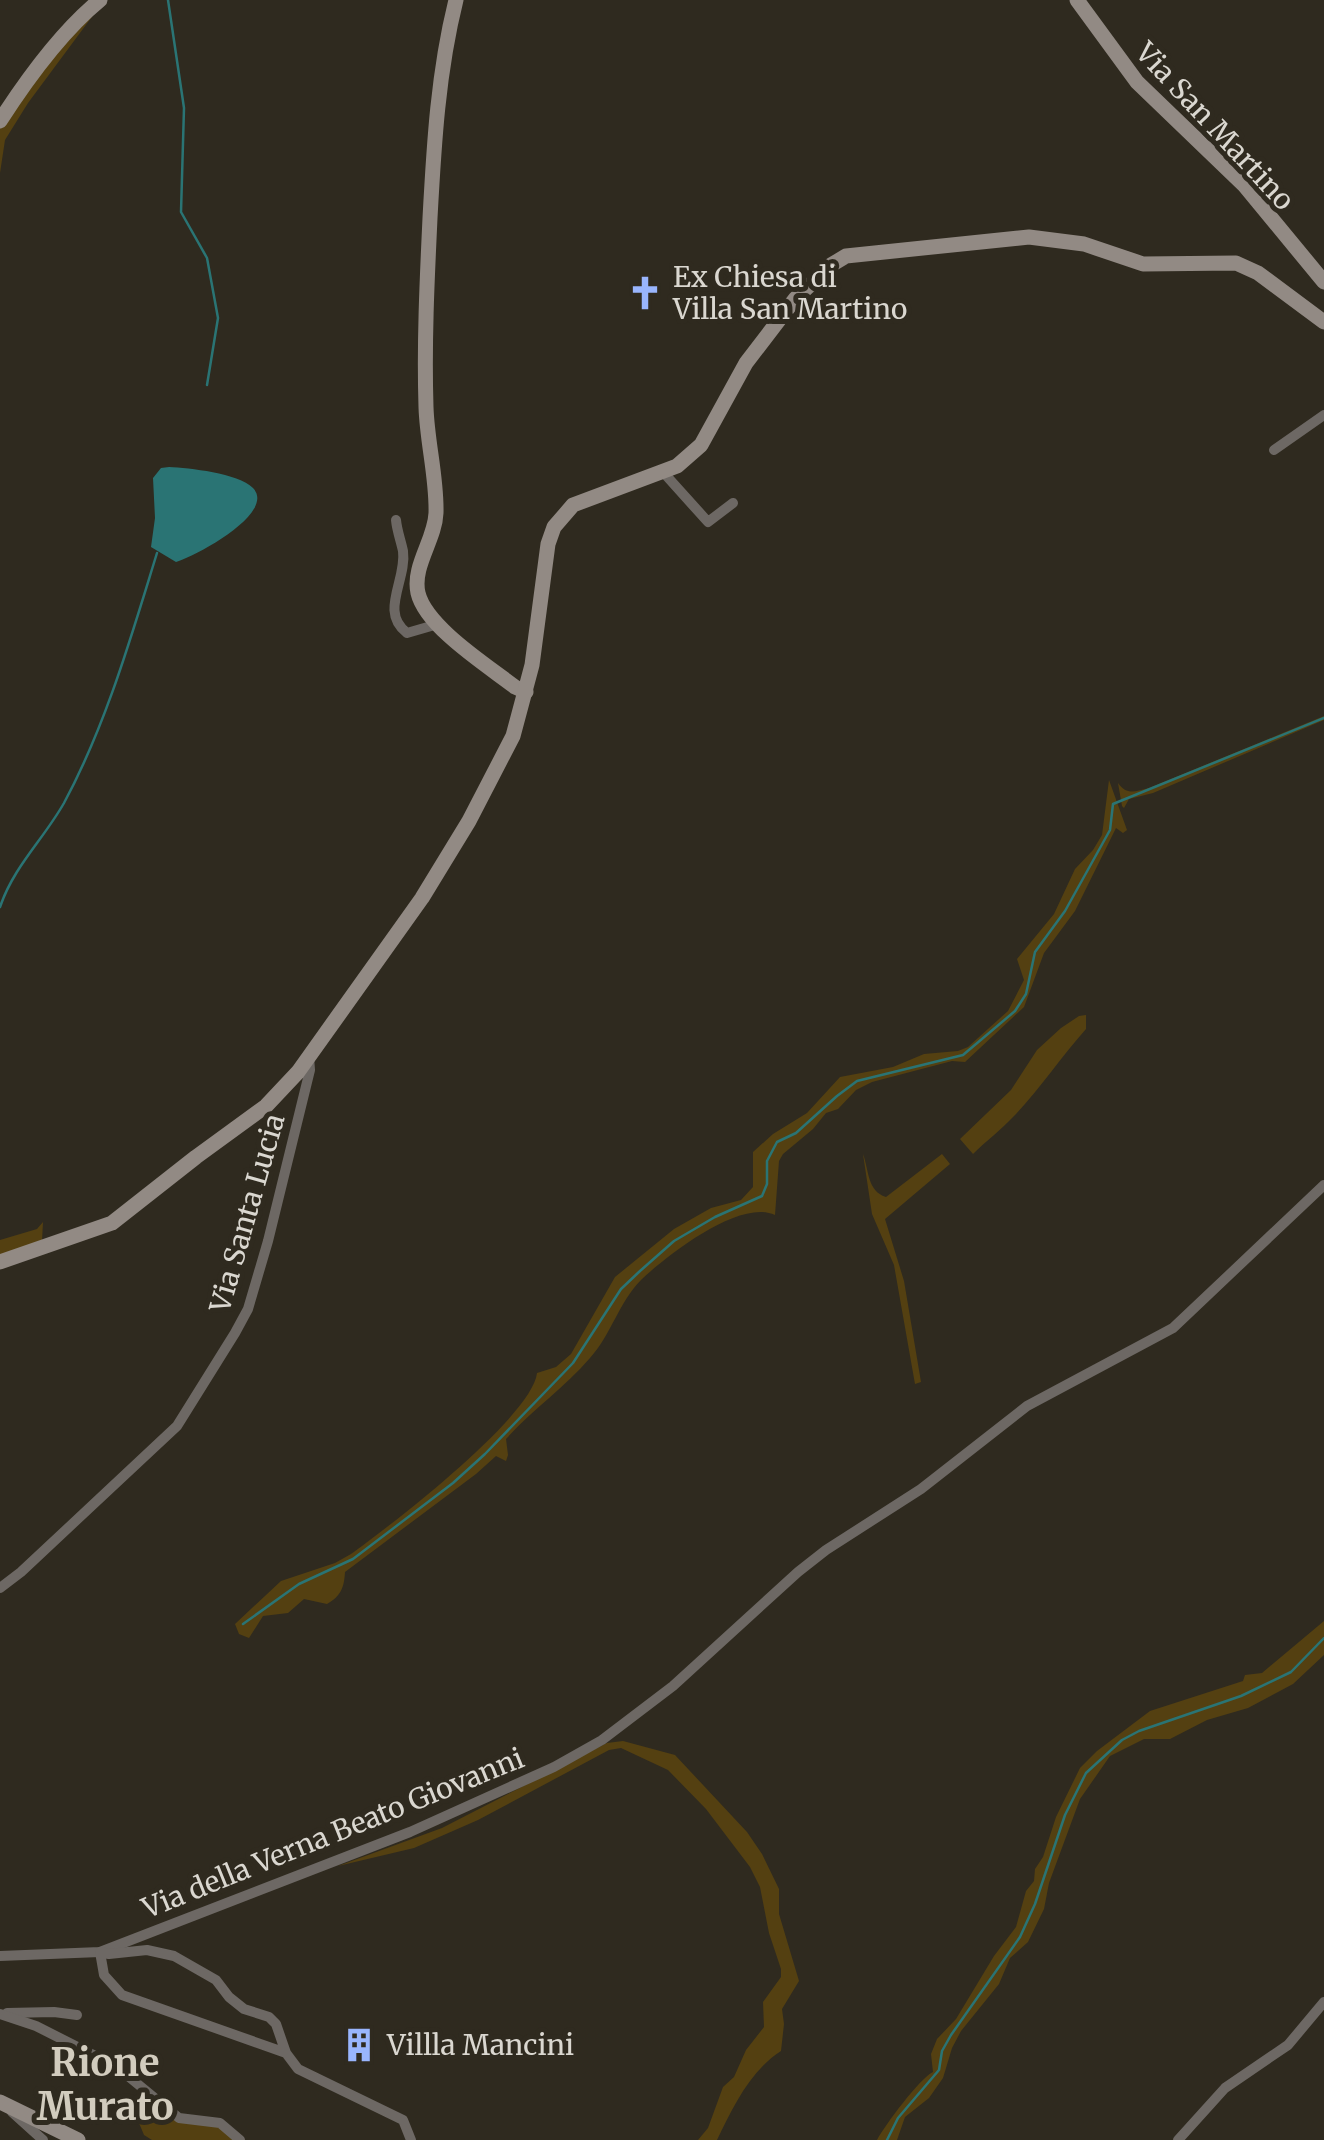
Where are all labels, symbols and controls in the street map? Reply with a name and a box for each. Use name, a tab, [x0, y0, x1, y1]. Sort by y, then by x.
street label: Via San Martino	[1127, 34, 1302, 218]
place label: Ex Chiesa di Villa San Martino	[672, 259, 907, 327]
church icon: Ex Chiesa di Villa San Martino	[626, 274, 664, 312]
street label: Via Santa Lucia	[201, 1110, 293, 1317]
street label: Via della Verna Beato Giovanni	[136, 1740, 529, 1927]
building icon: Villla Mancini	[340, 2026, 378, 2064]
place label: Villla Mancini	[386, 2027, 574, 2063]
district label: Rione Murato	[36, 2039, 174, 2130]

